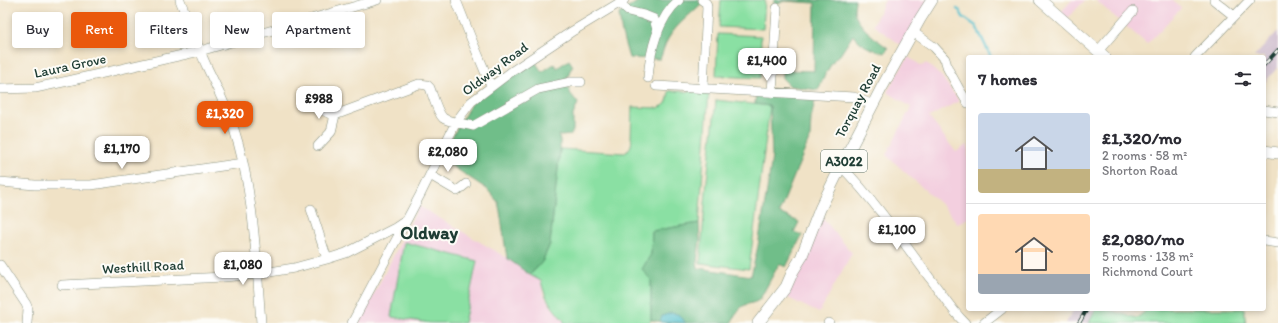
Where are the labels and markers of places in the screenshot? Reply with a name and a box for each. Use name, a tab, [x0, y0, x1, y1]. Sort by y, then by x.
pin: £1,400	[734, 48, 800, 82]
pin: £988	[295, 86, 343, 120]
pin: £1,320	[192, 101, 258, 135]
pin: £1,170	[89, 136, 155, 170]
pin: £2,080	[415, 139, 481, 173]
pin: £1,100	[864, 217, 930, 251]
pin: £1,080	[210, 252, 276, 286]

